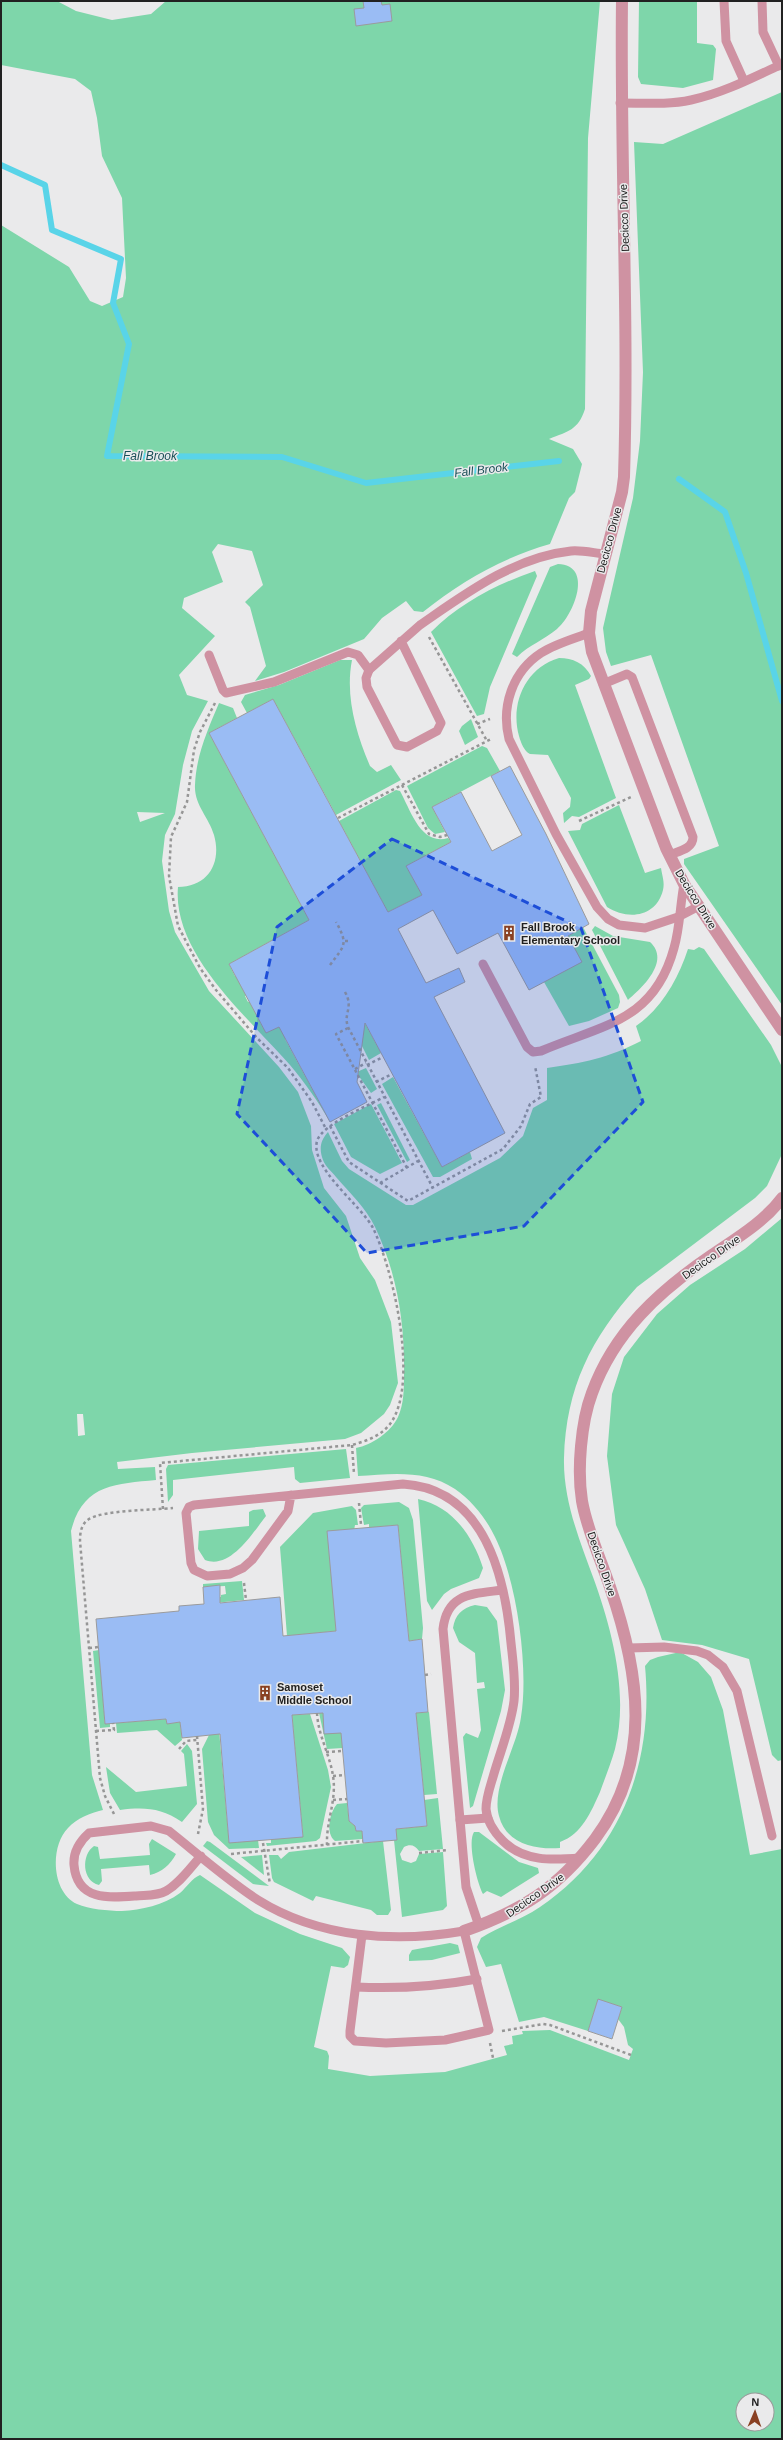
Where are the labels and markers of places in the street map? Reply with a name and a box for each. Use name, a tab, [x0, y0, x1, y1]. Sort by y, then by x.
place label: Fall Brook Elementary School	[521, 921, 620, 946]
building icon: Fall Brook Elementary School	[500, 924, 518, 942]
place label: Samoset Middle School	[277, 1681, 352, 1706]
building icon: Samoset Middle School	[256, 1684, 274, 1702]

